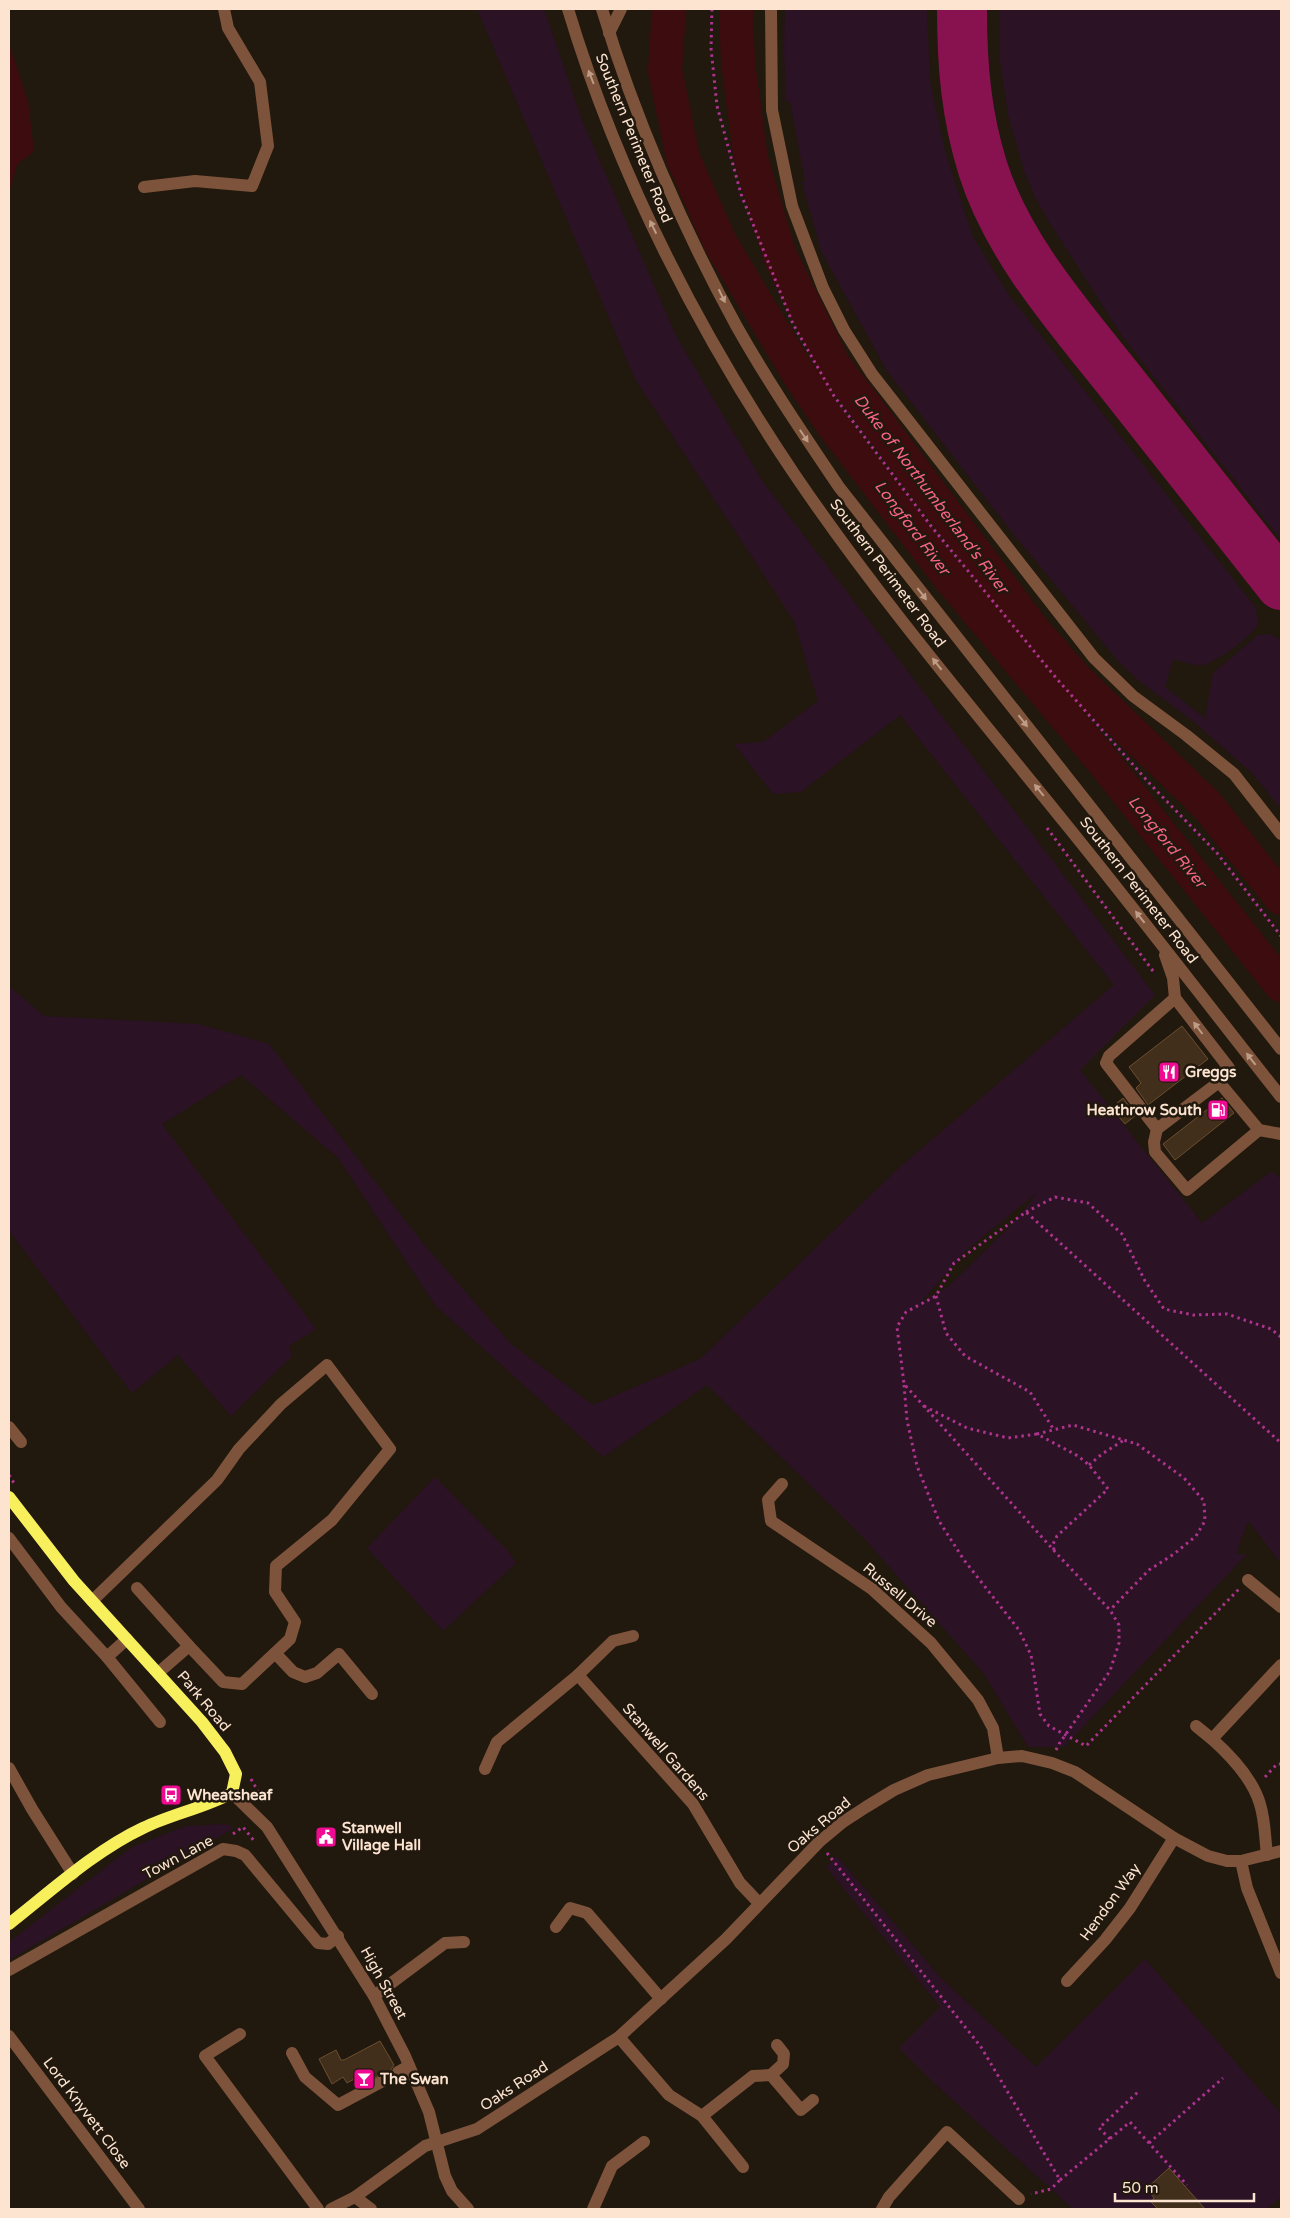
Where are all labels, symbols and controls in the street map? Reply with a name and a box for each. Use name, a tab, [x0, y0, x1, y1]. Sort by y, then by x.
street label: Southern Perimeter Road	[592, 51, 676, 225]
one-way arrow	[587, 69, 595, 84]
one-way arrow	[648, 220, 656, 234]
one-way arrow	[718, 289, 726, 303]
water label: Duke of Northumberland's River	[849, 390, 1014, 599]
one-way arrow	[799, 429, 809, 442]
water label: Longford River	[870, 477, 955, 581]
street label: Southern Perimeter Road	[826, 495, 950, 651]
one-way arrow	[917, 587, 928, 600]
one-way arrow	[931, 658, 942, 671]
one-way arrow	[1017, 715, 1028, 728]
one-way arrow	[1033, 784, 1044, 797]
water label: Longford River	[1124, 792, 1212, 894]
street label: Southern Perimeter Road	[1076, 813, 1202, 967]
one-way arrow	[1135, 911, 1146, 924]
one-way arrow	[1192, 1021, 1203, 1034]
one-way arrow	[1246, 1053, 1257, 1066]
restaurant icon: Greggs	[1157, 1060, 1181, 1084]
place label: Greggs	[1185, 1063, 1237, 1082]
fuel station icon: Heathrow South	[1206, 1098, 1230, 1122]
place label: Heathrow South	[1087, 1101, 1202, 1119]
street label: Russell Drive	[859, 1559, 941, 1631]
street label: Park Road	[173, 1667, 235, 1735]
street label: Stanwell Gardens	[619, 1700, 713, 1804]
bus stop icon: Wheatsheaf	[159, 1783, 183, 1807]
place label: Wheatsheaf	[187, 1786, 273, 1804]
street label: Oaks Road	[784, 1793, 854, 1857]
place label: Stanwell Village Hall	[342, 1819, 421, 1855]
public building icon: Stanwell Village Hall	[314, 1825, 338, 1849]
street label: Town Lane	[140, 1831, 216, 1883]
street label: Hendon Way	[1076, 1860, 1144, 1944]
street label: High Street	[357, 1944, 411, 2023]
street label: Lord Knyvett Close	[39, 2054, 135, 2172]
street label: Oaks Road	[477, 2057, 551, 2115]
bar icon: The Swan	[352, 2067, 376, 2091]
place label: The Swan	[379, 2070, 449, 2088]
scale bar	[1115, 2170, 1254, 2202]
text: 50 m	[1122, 2179, 1159, 2197]

